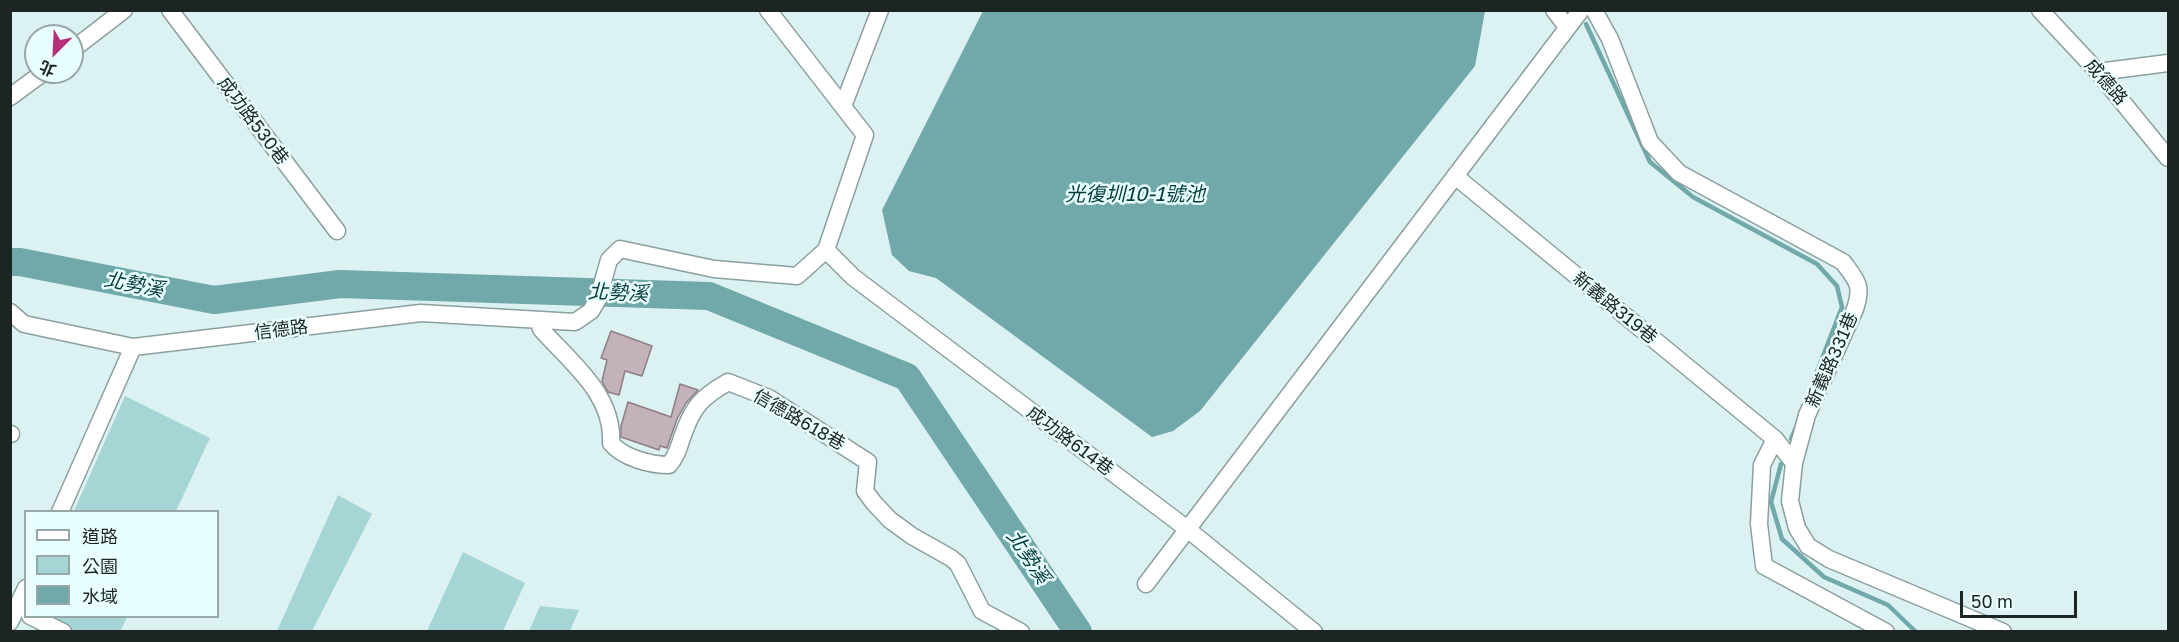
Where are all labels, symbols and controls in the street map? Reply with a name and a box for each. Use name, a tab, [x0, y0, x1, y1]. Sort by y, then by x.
north arrow	[24, 24, 84, 84]
street label: 成德路	[2080, 55, 2132, 109]
text: 北	[36, 56, 59, 81]
street label: 成功路530巷	[213, 73, 293, 169]
water label: 光復圳10-1號池	[1065, 183, 1205, 207]
water label: 北勢溪	[102, 267, 166, 303]
street label: 新義路319巷	[1569, 267, 1661, 349]
water label: 北勢溪	[588, 280, 648, 306]
street label: 新義路331巷	[1801, 309, 1863, 411]
street label: 信德路	[253, 316, 309, 344]
street label: 信德路618巷	[749, 385, 849, 455]
street label: 成功路614巷	[1023, 402, 1117, 480]
legend	[24, 510, 219, 618]
text: 道路	[82, 525, 118, 547]
water label: 北勢溪	[1001, 525, 1055, 589]
text: 公園	[82, 555, 118, 577]
scale bar	[1963, 579, 2080, 617]
text: 水域	[82, 585, 118, 607]
text: 50 m	[1971, 590, 2013, 612]

